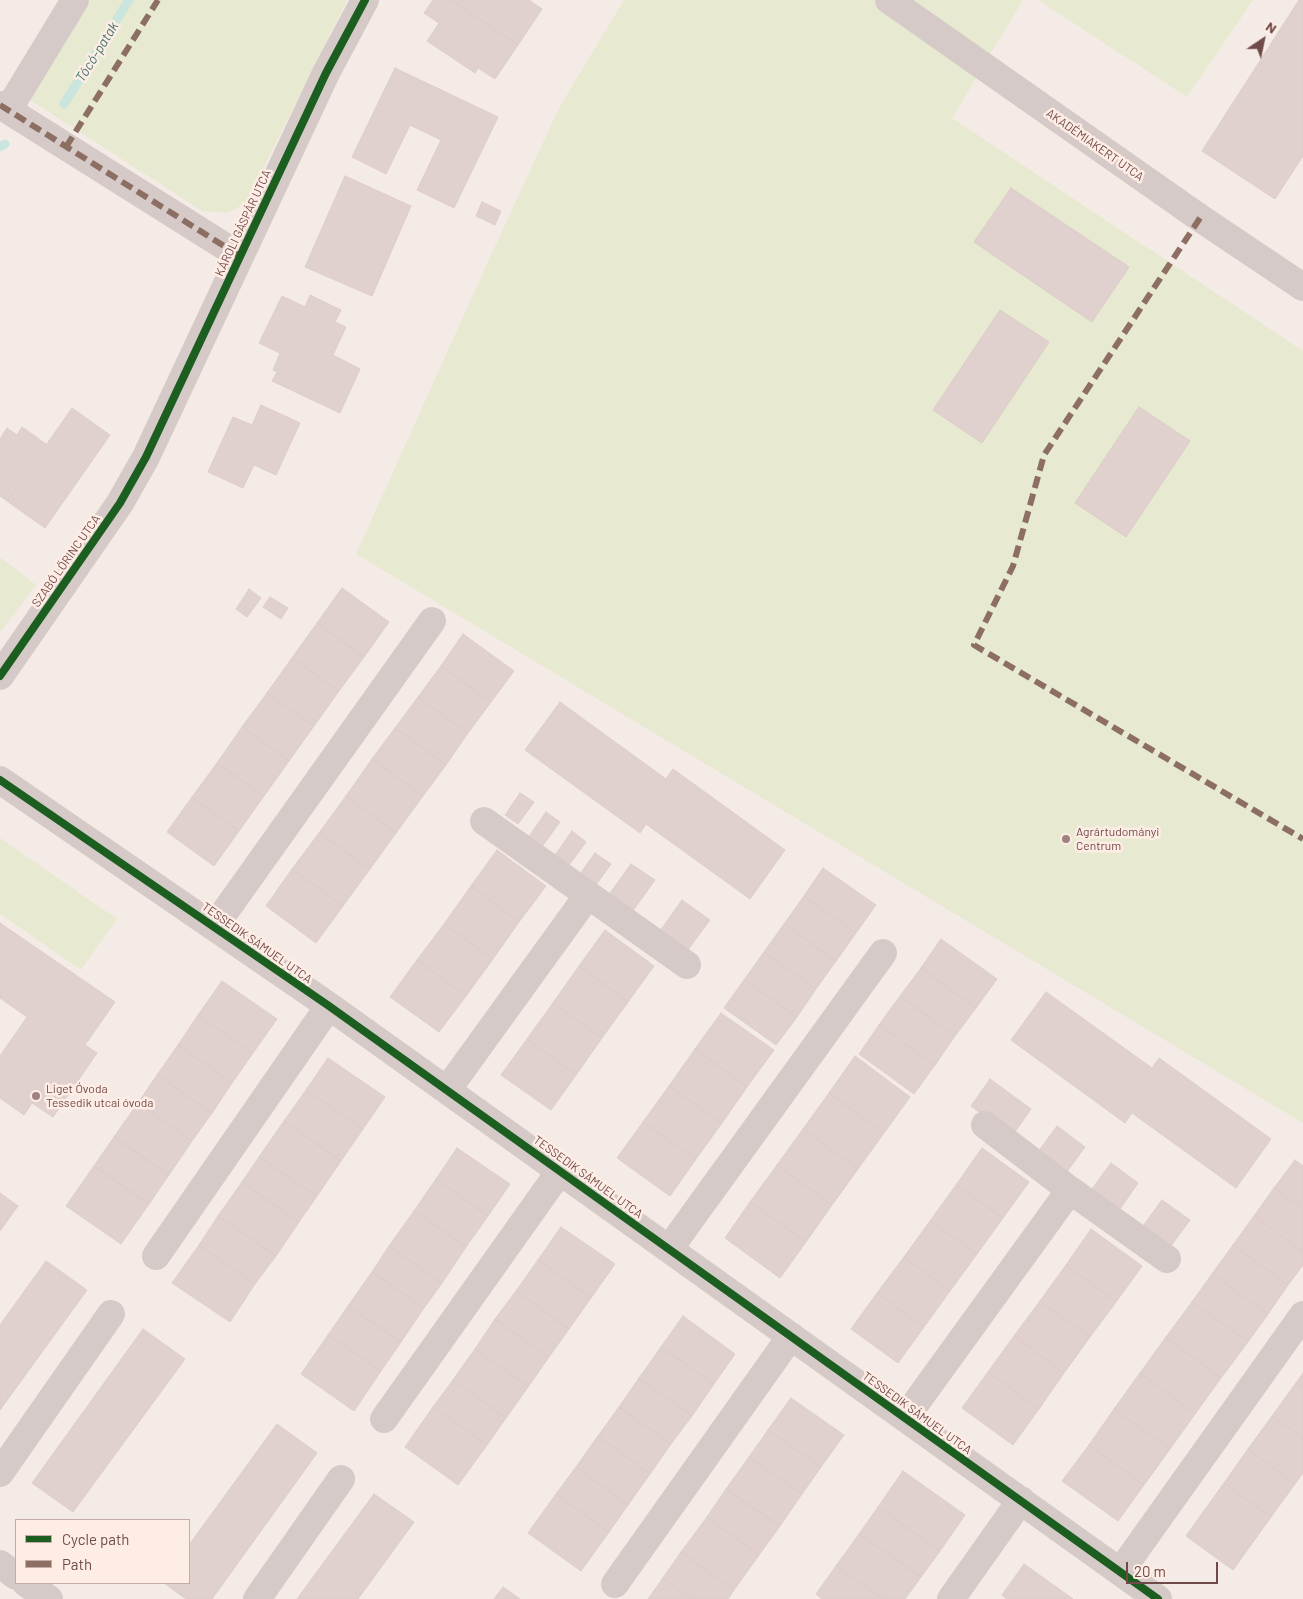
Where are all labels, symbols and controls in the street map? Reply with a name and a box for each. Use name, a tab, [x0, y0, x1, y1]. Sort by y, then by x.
north arrow	[1238, 15, 1288, 65]
text: N	[1263, 17, 1280, 37]
water label: Tócó-patak	[72, 19, 122, 85]
street label: AKADÉMIAKERT UTCA	[1044, 106, 1146, 184]
street label: KÁROLI GÁSPÁR UTCA	[212, 168, 274, 278]
street label: SZABÓ LŐRINC UTCA	[29, 512, 103, 610]
place label: Agrártudományi Centrum	[1076, 825, 1159, 853]
marker: Agrártudományi Centrum	[1060, 833, 1072, 845]
street label: TESSEDIK SÁMUEL UTCA	[199, 899, 315, 987]
place label: Liget Óvoda Tessedik utcai óvoda	[46, 1082, 153, 1110]
marker: Liget Óvoda Tessedik utcai óvoda	[30, 1090, 42, 1102]
street label: TESSEDIK SÁMUEL UTCA	[531, 1133, 645, 1221]
street label: TESSEDIK SÁMUEL UTCA	[860, 1369, 974, 1457]
legend	[15, 1519, 190, 1584]
text: Cycle path	[62, 1530, 129, 1548]
scale bar	[1128, 1552, 1220, 1584]
text: Path	[62, 1555, 92, 1573]
text: 20 m	[1134, 1562, 1166, 1580]

